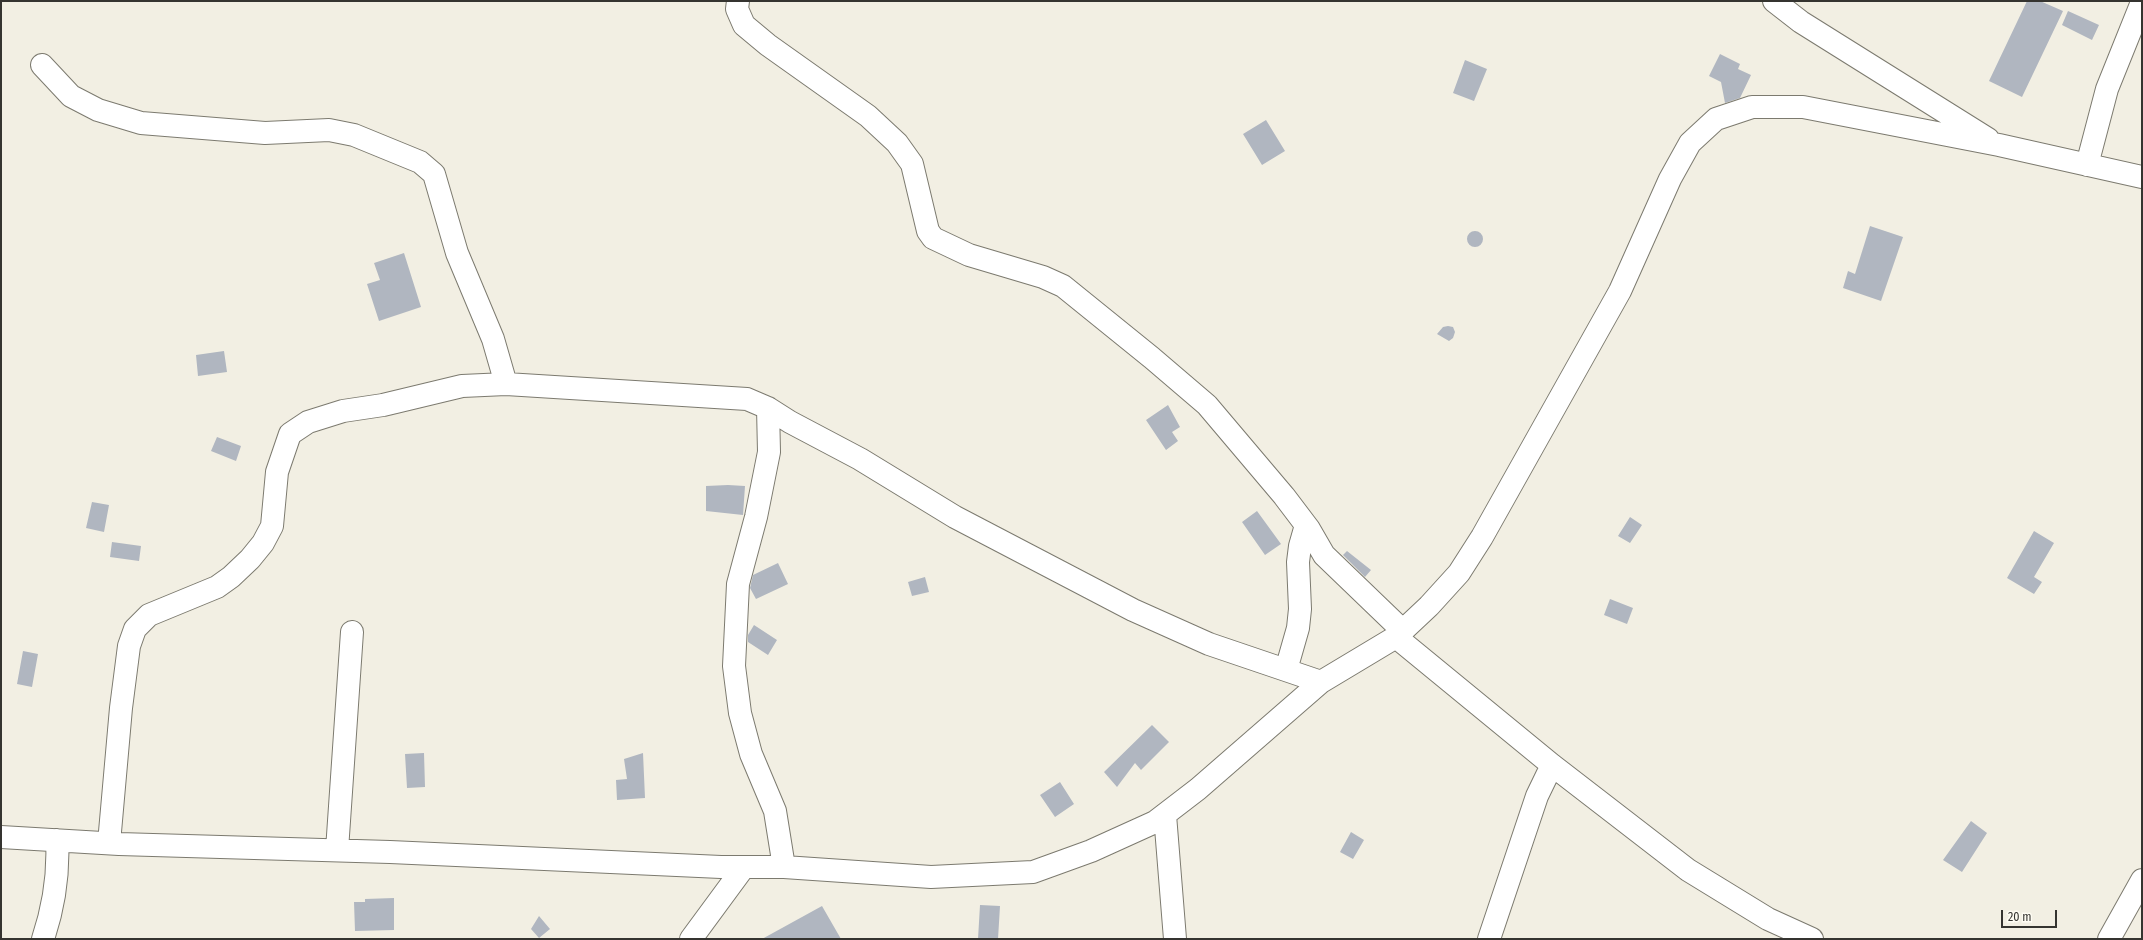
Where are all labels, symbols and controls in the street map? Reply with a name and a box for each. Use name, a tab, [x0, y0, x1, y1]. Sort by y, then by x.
scale bar	[2003, 902, 2059, 928]
text: 20 m	[2008, 910, 2032, 924]

